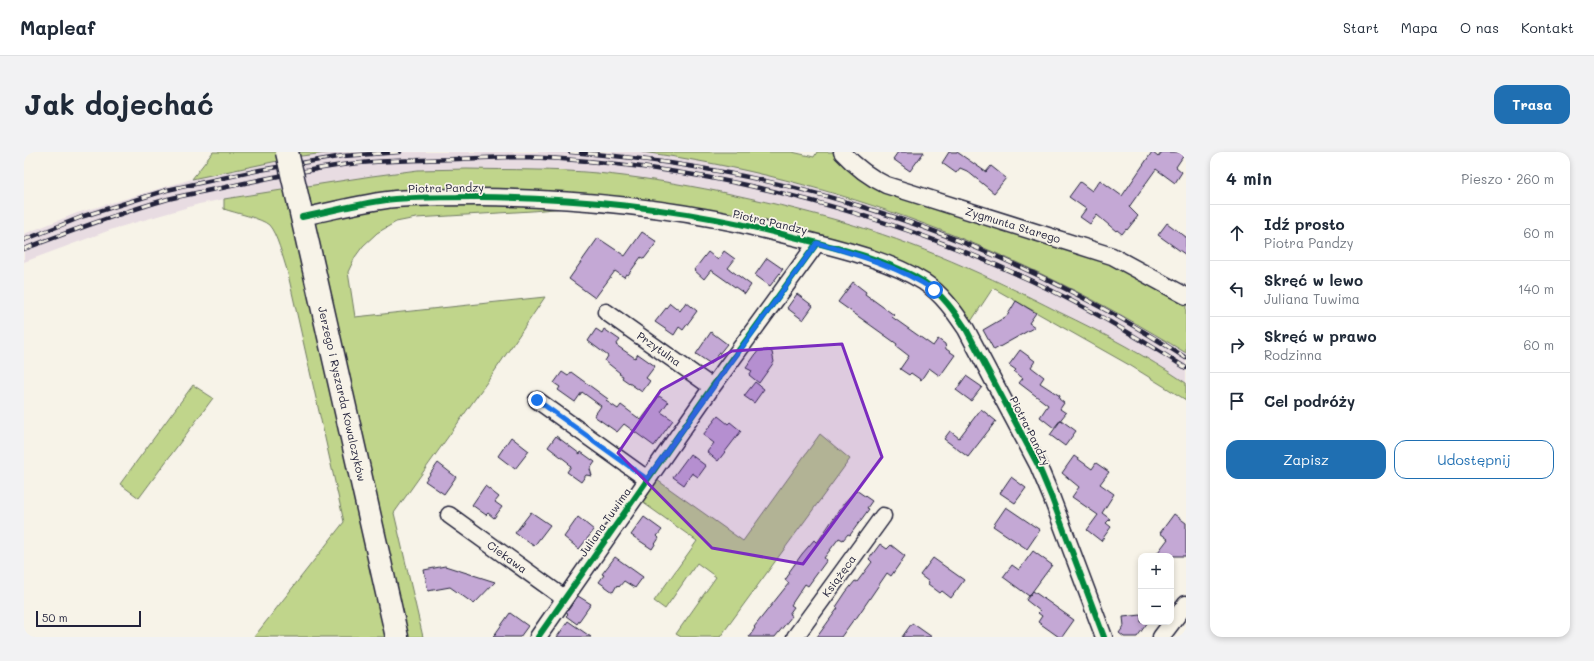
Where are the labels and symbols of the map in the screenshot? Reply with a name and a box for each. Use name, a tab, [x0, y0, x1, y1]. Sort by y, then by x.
street label: Piotra Pandzy	[408, 179, 484, 196]
street label: Zygmunta Starego	[964, 203, 1063, 246]
street label: Piotra Pandzy	[731, 206, 809, 237]
route start	[925, 281, 943, 299]
street label: Jerzego i Ryszarda Kowalczyków	[315, 305, 370, 483]
street label: Przytulna	[634, 328, 684, 369]
route end	[528, 391, 546, 409]
street label: Piotra Pandzy	[1007, 394, 1054, 468]
street label: Juliana Tuwima	[575, 484, 634, 559]
street label: Ciekawa	[484, 537, 530, 576]
street label: Książęca	[818, 552, 859, 600]
scale bar	[36, 609, 141, 628]

